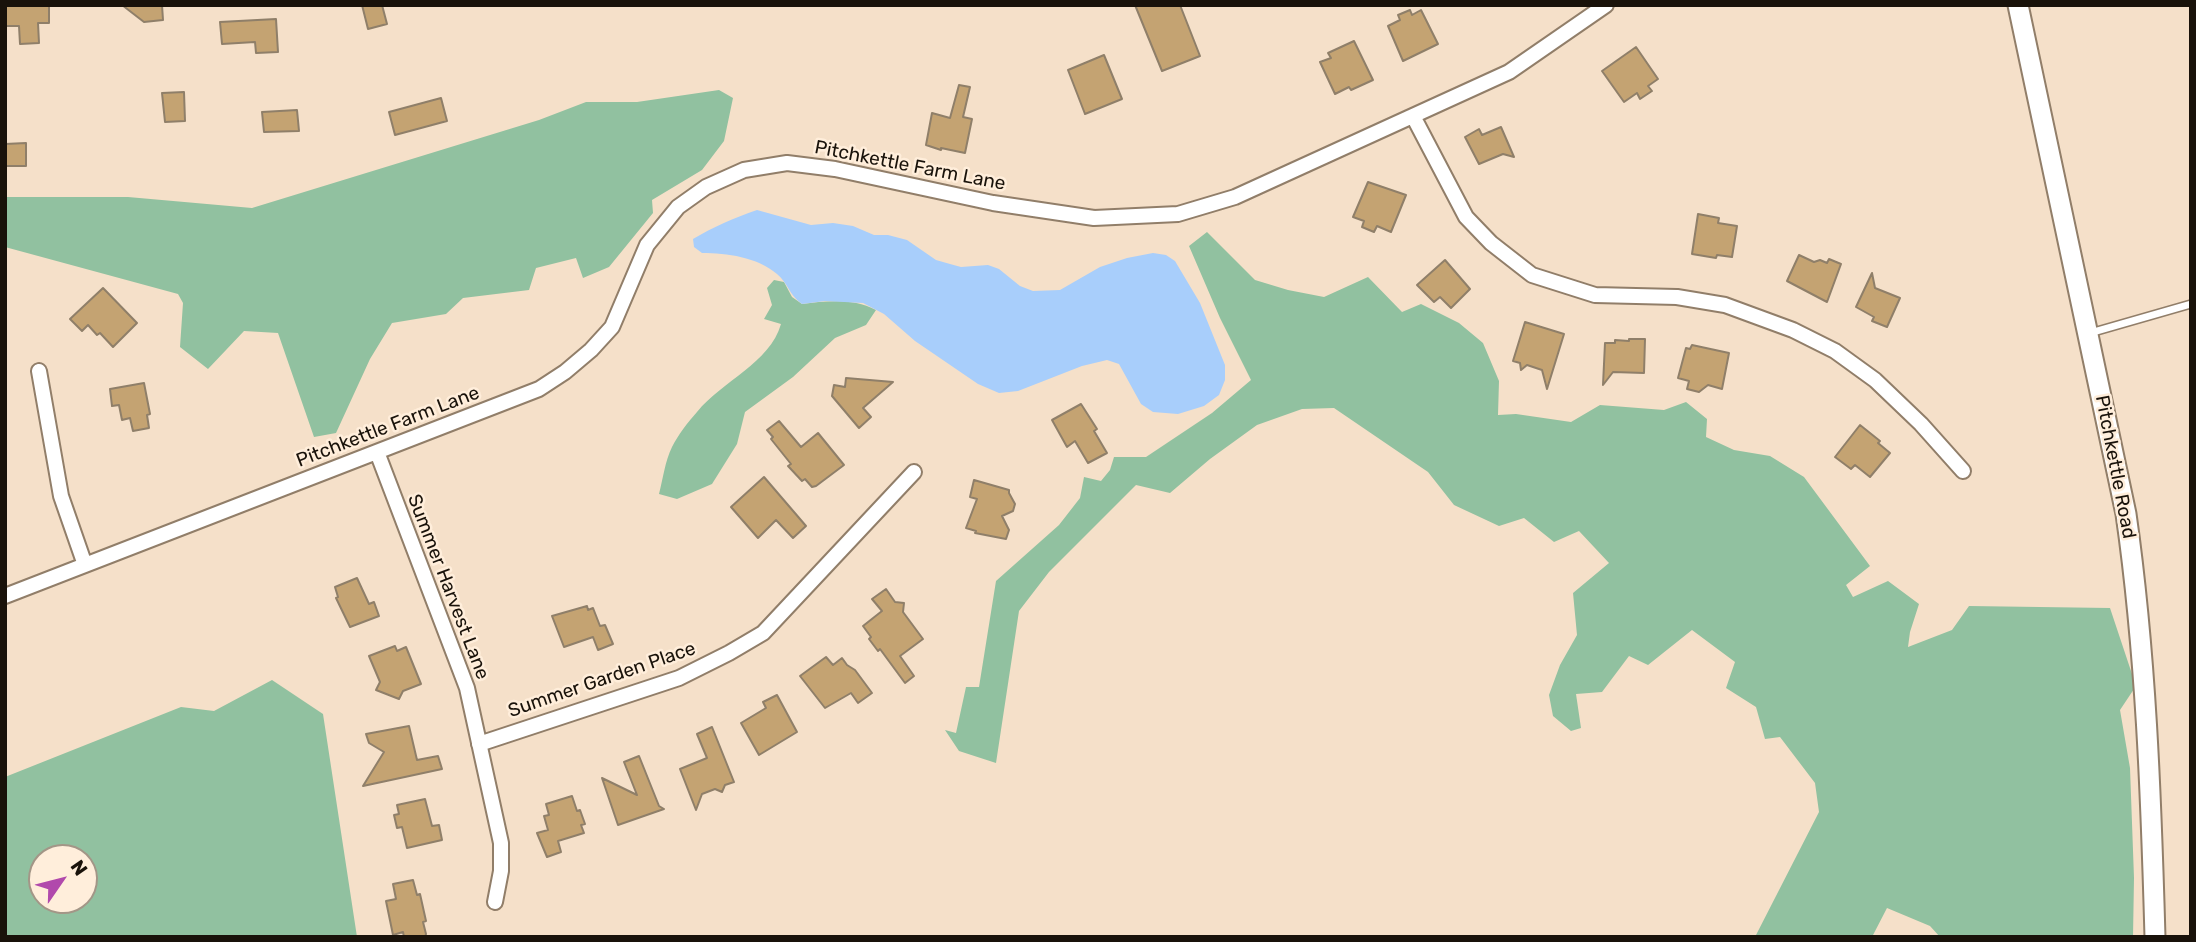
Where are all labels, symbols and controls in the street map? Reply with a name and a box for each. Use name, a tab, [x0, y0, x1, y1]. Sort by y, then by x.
street label: Pitchkettle Farm Lane	[813, 136, 1007, 196]
street label: Pitchkettle Farm Lane	[293, 382, 483, 472]
street label: Pitchkettle Road	[2090, 393, 2140, 541]
street label: Summer Harvest Lane	[402, 491, 494, 683]
street label: Summer Garden Place	[505, 637, 699, 723]
north arrow	[28, 844, 98, 914]
text: N	[66, 856, 92, 880]

